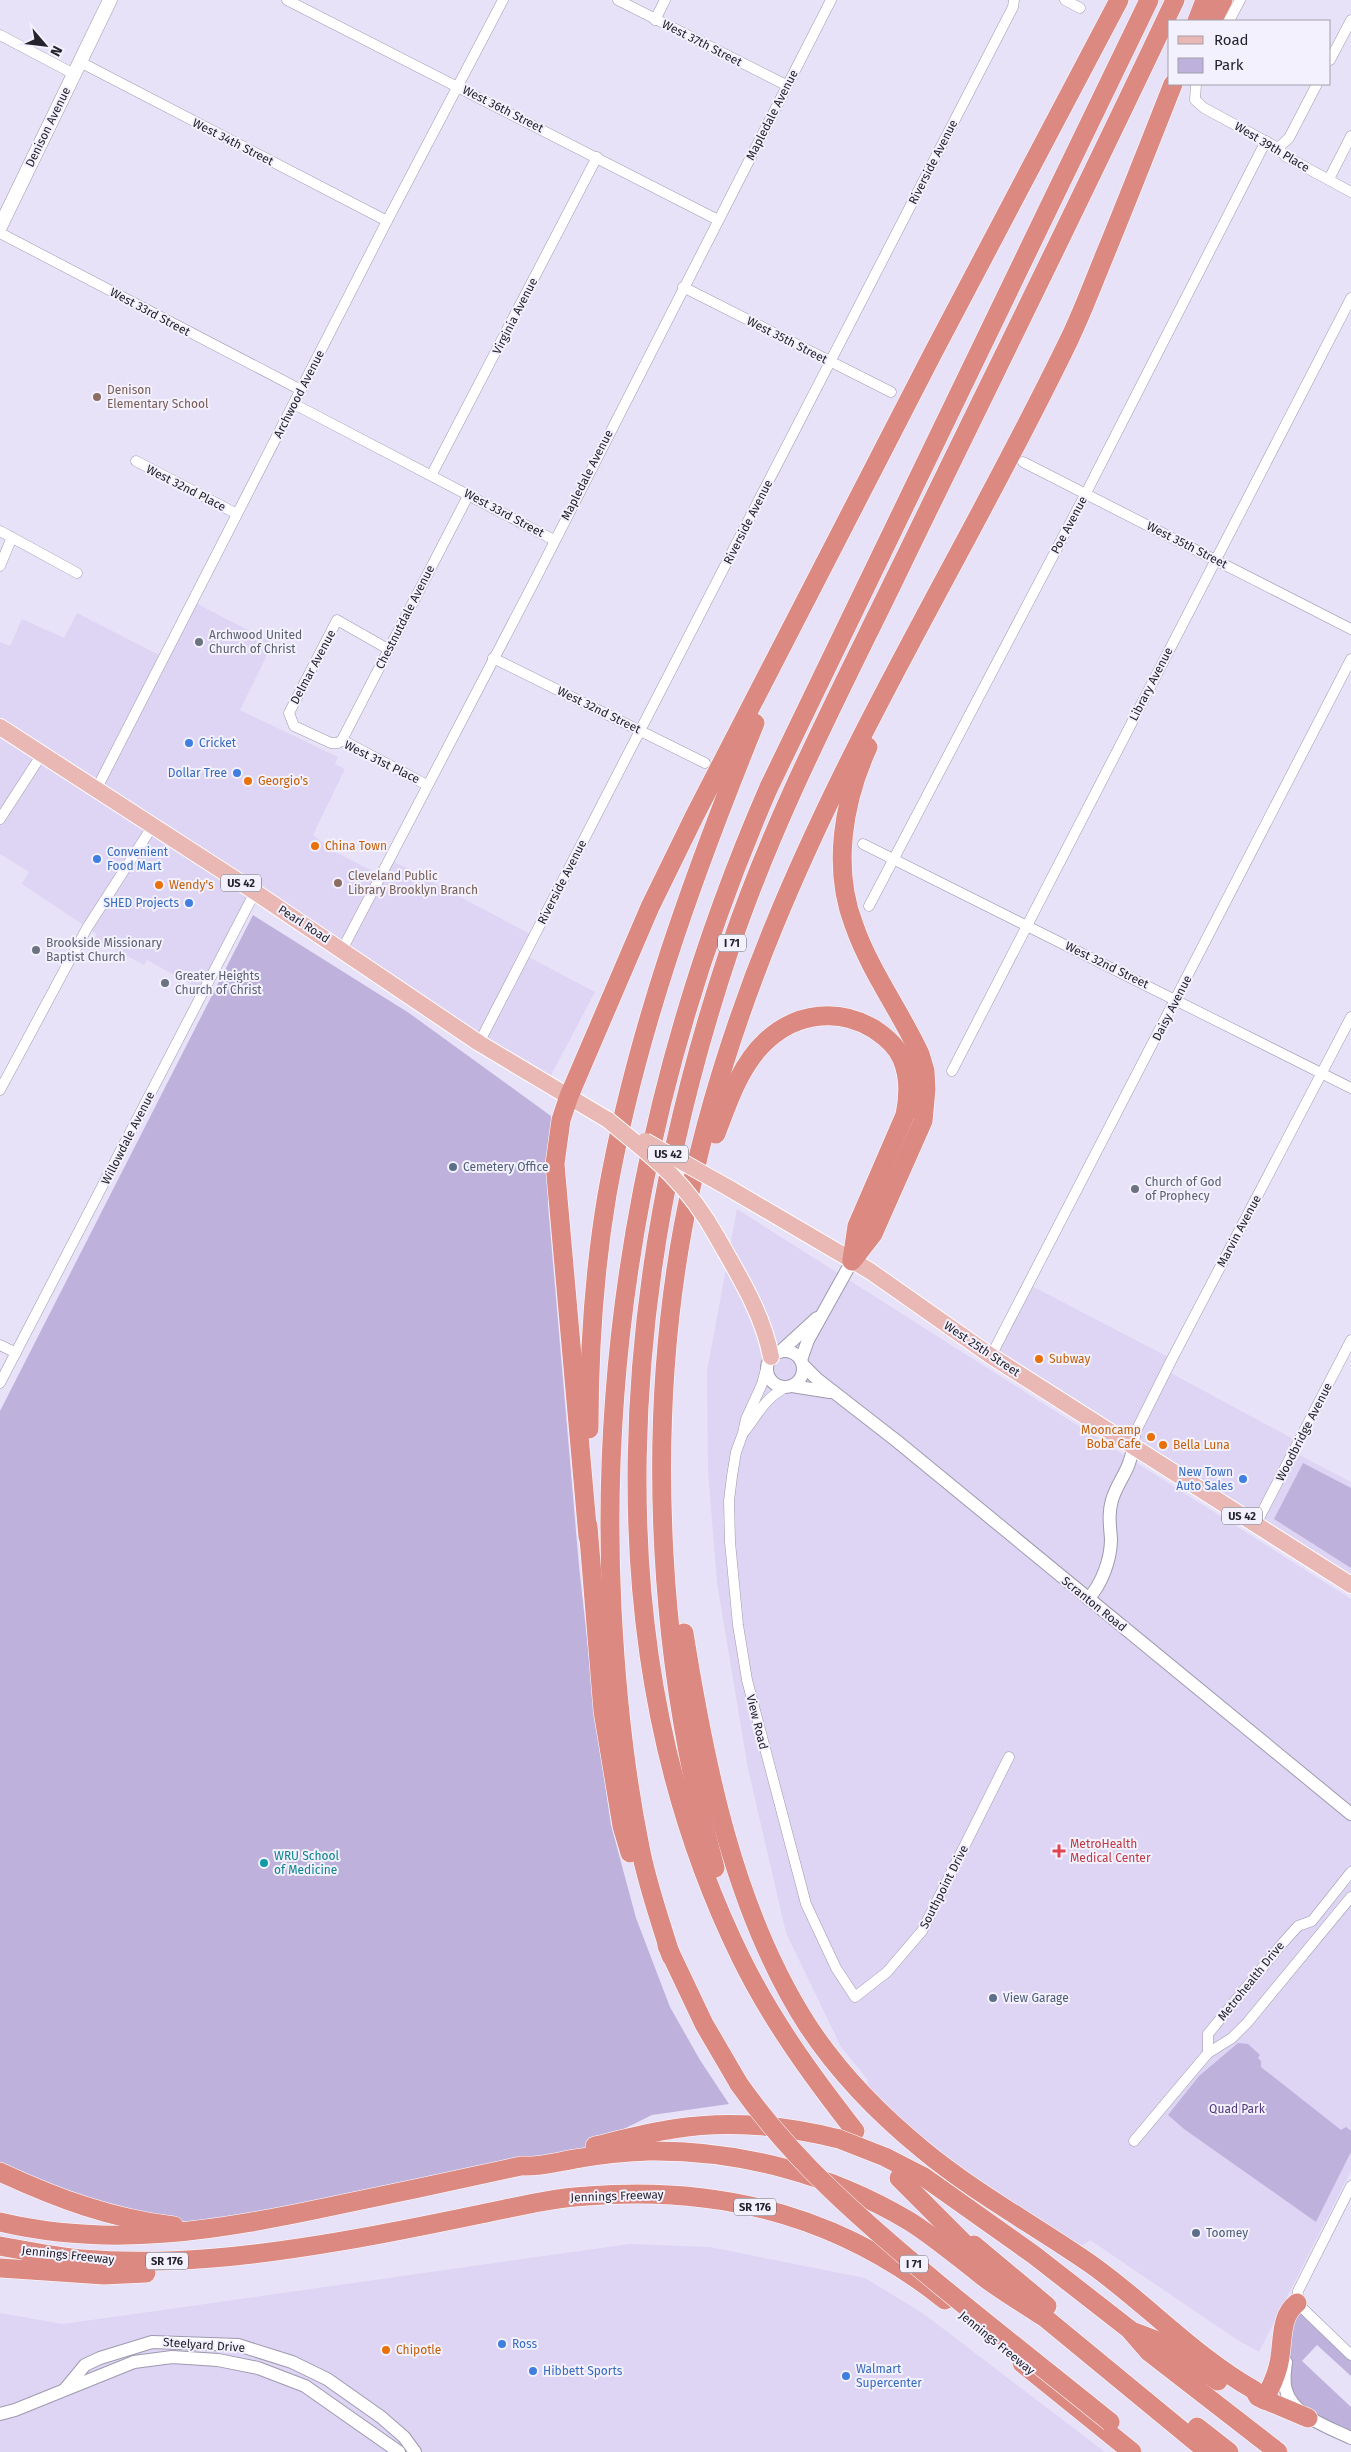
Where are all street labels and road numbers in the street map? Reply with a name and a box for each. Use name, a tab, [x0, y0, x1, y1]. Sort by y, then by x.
street label: West 37th Street	[660, 17, 745, 69]
street label: Mapledale Avenue	[743, 67, 801, 163]
street label: West 36th Street	[460, 83, 546, 136]
street label: Denison Avenue	[23, 85, 73, 169]
street label: West 34th Street	[190, 116, 276, 169]
street label: Riverside Avenue	[906, 117, 960, 207]
street label: West 39th Place	[1232, 119, 1312, 175]
street label: Virginia Avenue	[490, 275, 540, 357]
street label: West 33rd Street	[108, 285, 193, 339]
street label: West 35th Street	[744, 314, 830, 367]
street label: Archwood Avenue	[271, 348, 327, 440]
street label: Mapledale Avenue	[558, 427, 616, 523]
street label: West 32nd Place	[144, 462, 228, 514]
street label: Riverside Avenue	[721, 477, 775, 567]
street label: West 33rd Street	[462, 486, 547, 540]
street label: Poe Avenue	[1048, 494, 1090, 556]
street label: West 35th Street	[1144, 519, 1230, 572]
street label: Chestnutdale Avenue	[373, 563, 437, 671]
street label: Delmar Avenue	[288, 627, 338, 707]
street label: Library Avenue	[1126, 645, 1176, 723]
street label: West 32nd Street	[555, 684, 644, 737]
street label: West 31st Place	[342, 738, 422, 786]
street label: Riverside Avenue	[535, 837, 589, 927]
road number: US 42	[221, 874, 261, 891]
street label: Pearl Road	[276, 902, 332, 946]
road number: I 71	[718, 934, 746, 951]
street label: West 32nd Street	[1063, 939, 1152, 992]
street label: Daisy Avenue	[1149, 973, 1195, 1043]
street label: Willowdale Avenue	[99, 1089, 157, 1187]
road number: US 42	[648, 1146, 688, 1162]
street label: Marvin Avenue	[1214, 1192, 1264, 1270]
street label: West 25th Street	[941, 1318, 1023, 1380]
street label: Woodbridge Avenue	[1273, 1380, 1335, 1484]
road number: US 42	[1222, 1508, 1262, 1524]
street label: Scranton Road	[1059, 1574, 1129, 1634]
street label: View Road	[743, 1693, 771, 1751]
street label: Southpoint Drive	[917, 1843, 971, 1931]
street label: Metrohealth Drive	[1215, 1939, 1287, 2023]
street label: Jennings Freeway	[570, 2187, 664, 2205]
road number: SR 176	[734, 2198, 776, 2216]
street label: Jennings Freeway	[21, 2243, 115, 2267]
road number: SR 176	[146, 2252, 188, 2270]
road number: I 71	[900, 2256, 928, 2272]
street label: Jennings Freeway	[956, 2308, 1038, 2378]
street label: Steelyard Drive	[163, 2335, 245, 2355]

